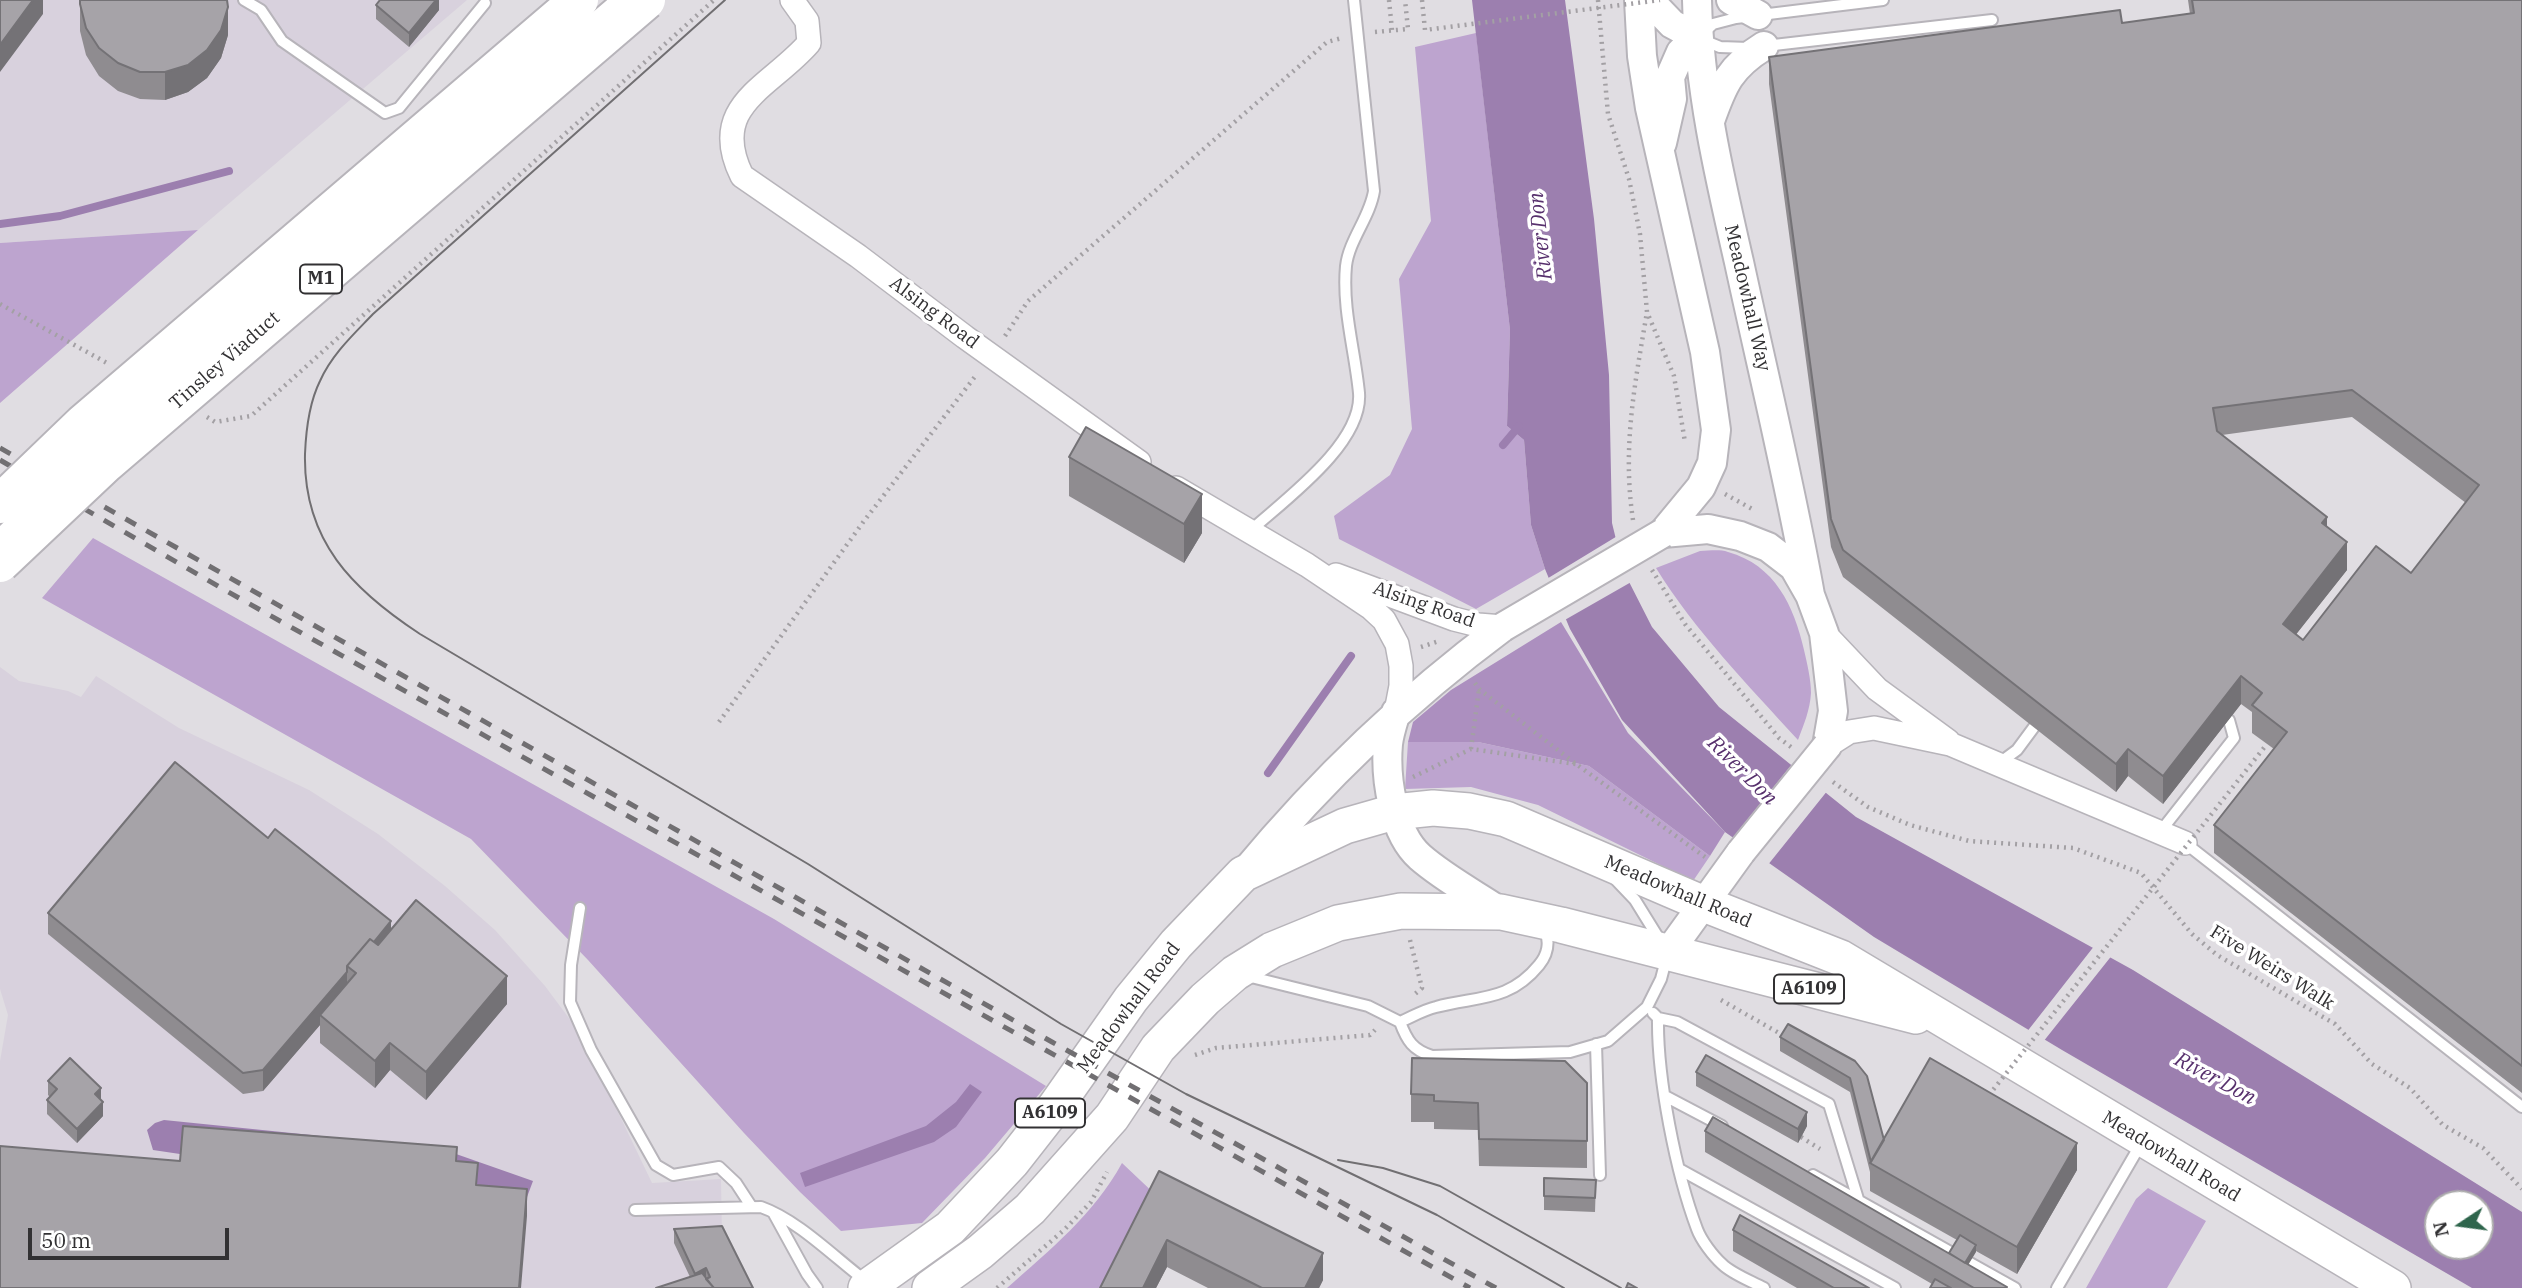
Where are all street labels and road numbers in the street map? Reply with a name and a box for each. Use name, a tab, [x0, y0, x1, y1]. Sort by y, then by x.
street label: Meadowhall Way	[1719, 222, 1775, 374]
road number: M1	[300, 264, 342, 293]
street label: Alsing Road	[885, 272, 983, 354]
street label: Tinsley Viaduct	[165, 307, 285, 415]
street label: Alsing Road	[1370, 577, 1478, 633]
street label: Meadowhall Road	[1601, 851, 1755, 933]
street label: Five Weirs Walk	[2206, 921, 2338, 1015]
street label: Meadowhall Road	[1072, 938, 1186, 1078]
road number: A6109	[1774, 974, 1844, 1004]
road number: A6109	[1015, 1098, 1085, 1128]
street label: Meadowhall Road	[2098, 1107, 2244, 1207]

